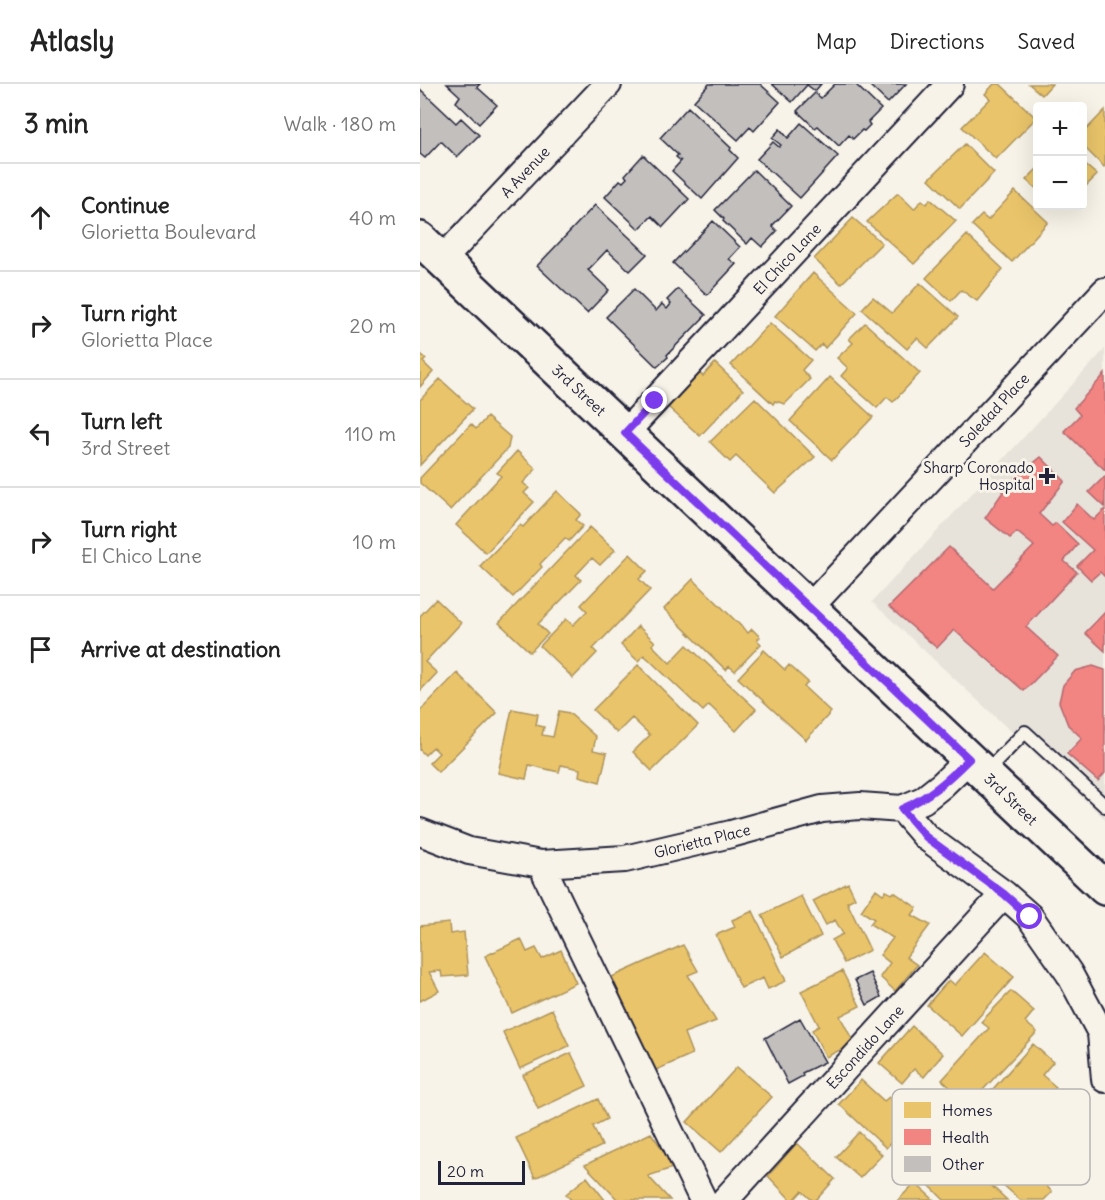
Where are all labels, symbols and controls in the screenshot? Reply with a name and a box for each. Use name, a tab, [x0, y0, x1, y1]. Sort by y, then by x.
text: Atlasly	[30, 23, 114, 59]
text: Map	[816, 28, 857, 55]
text: Directions	[890, 28, 984, 55]
text: Saved	[1017, 28, 1075, 55]
map controls	[1033, 102, 1087, 210]
button: +	[1033, 102, 1087, 156]
text: 3 min	[24, 107, 89, 140]
text: Walk · 180 m	[284, 111, 396, 136]
street label: A Avenue	[496, 142, 554, 202]
button: −	[1033, 156, 1087, 210]
text: Continue	[81, 191, 170, 219]
icon: ahead	[24, 201, 57, 234]
text: 40 m	[349, 205, 396, 230]
text: Glorietta Boulevard	[81, 219, 256, 244]
street label: El Chico Lane	[749, 219, 825, 299]
text: Turn right	[81, 299, 177, 327]
icon: right	[24, 309, 57, 342]
text: 20 m	[350, 313, 396, 338]
text: Glorietta Place	[81, 327, 213, 352]
street label: 3rd Street	[548, 360, 610, 420]
street label: Soledad Place	[955, 369, 1033, 451]
route end	[641, 387, 667, 413]
text: Turn left	[81, 407, 162, 435]
icon: left	[24, 417, 57, 450]
text: 110 m	[345, 421, 396, 446]
text: 3rd Street	[81, 435, 170, 460]
place label: Sharp Coronado Hospital	[923, 458, 1034, 494]
marker: Sharp Coronado Hospital	[1038, 467, 1056, 485]
text: Turn right	[81, 515, 177, 543]
icon: right	[24, 525, 57, 558]
text: 10 m	[353, 529, 396, 554]
text: El Chico Lane	[81, 543, 202, 568]
icon: arrive	[24, 633, 57, 666]
text: Arrive at destination	[81, 635, 281, 663]
street label: 3rd Street	[980, 769, 1042, 829]
street label: Glorietta Place	[652, 820, 752, 862]
route start	[1016, 903, 1042, 929]
street label: Escondido Lane	[822, 1001, 908, 1093]
legend	[892, 1089, 1090, 1185]
text: Homes	[942, 1100, 992, 1120]
text: Health	[942, 1127, 989, 1147]
text: Other	[942, 1154, 985, 1174]
scale bar	[438, 1158, 525, 1186]
text: 20 m	[447, 1161, 484, 1181]

